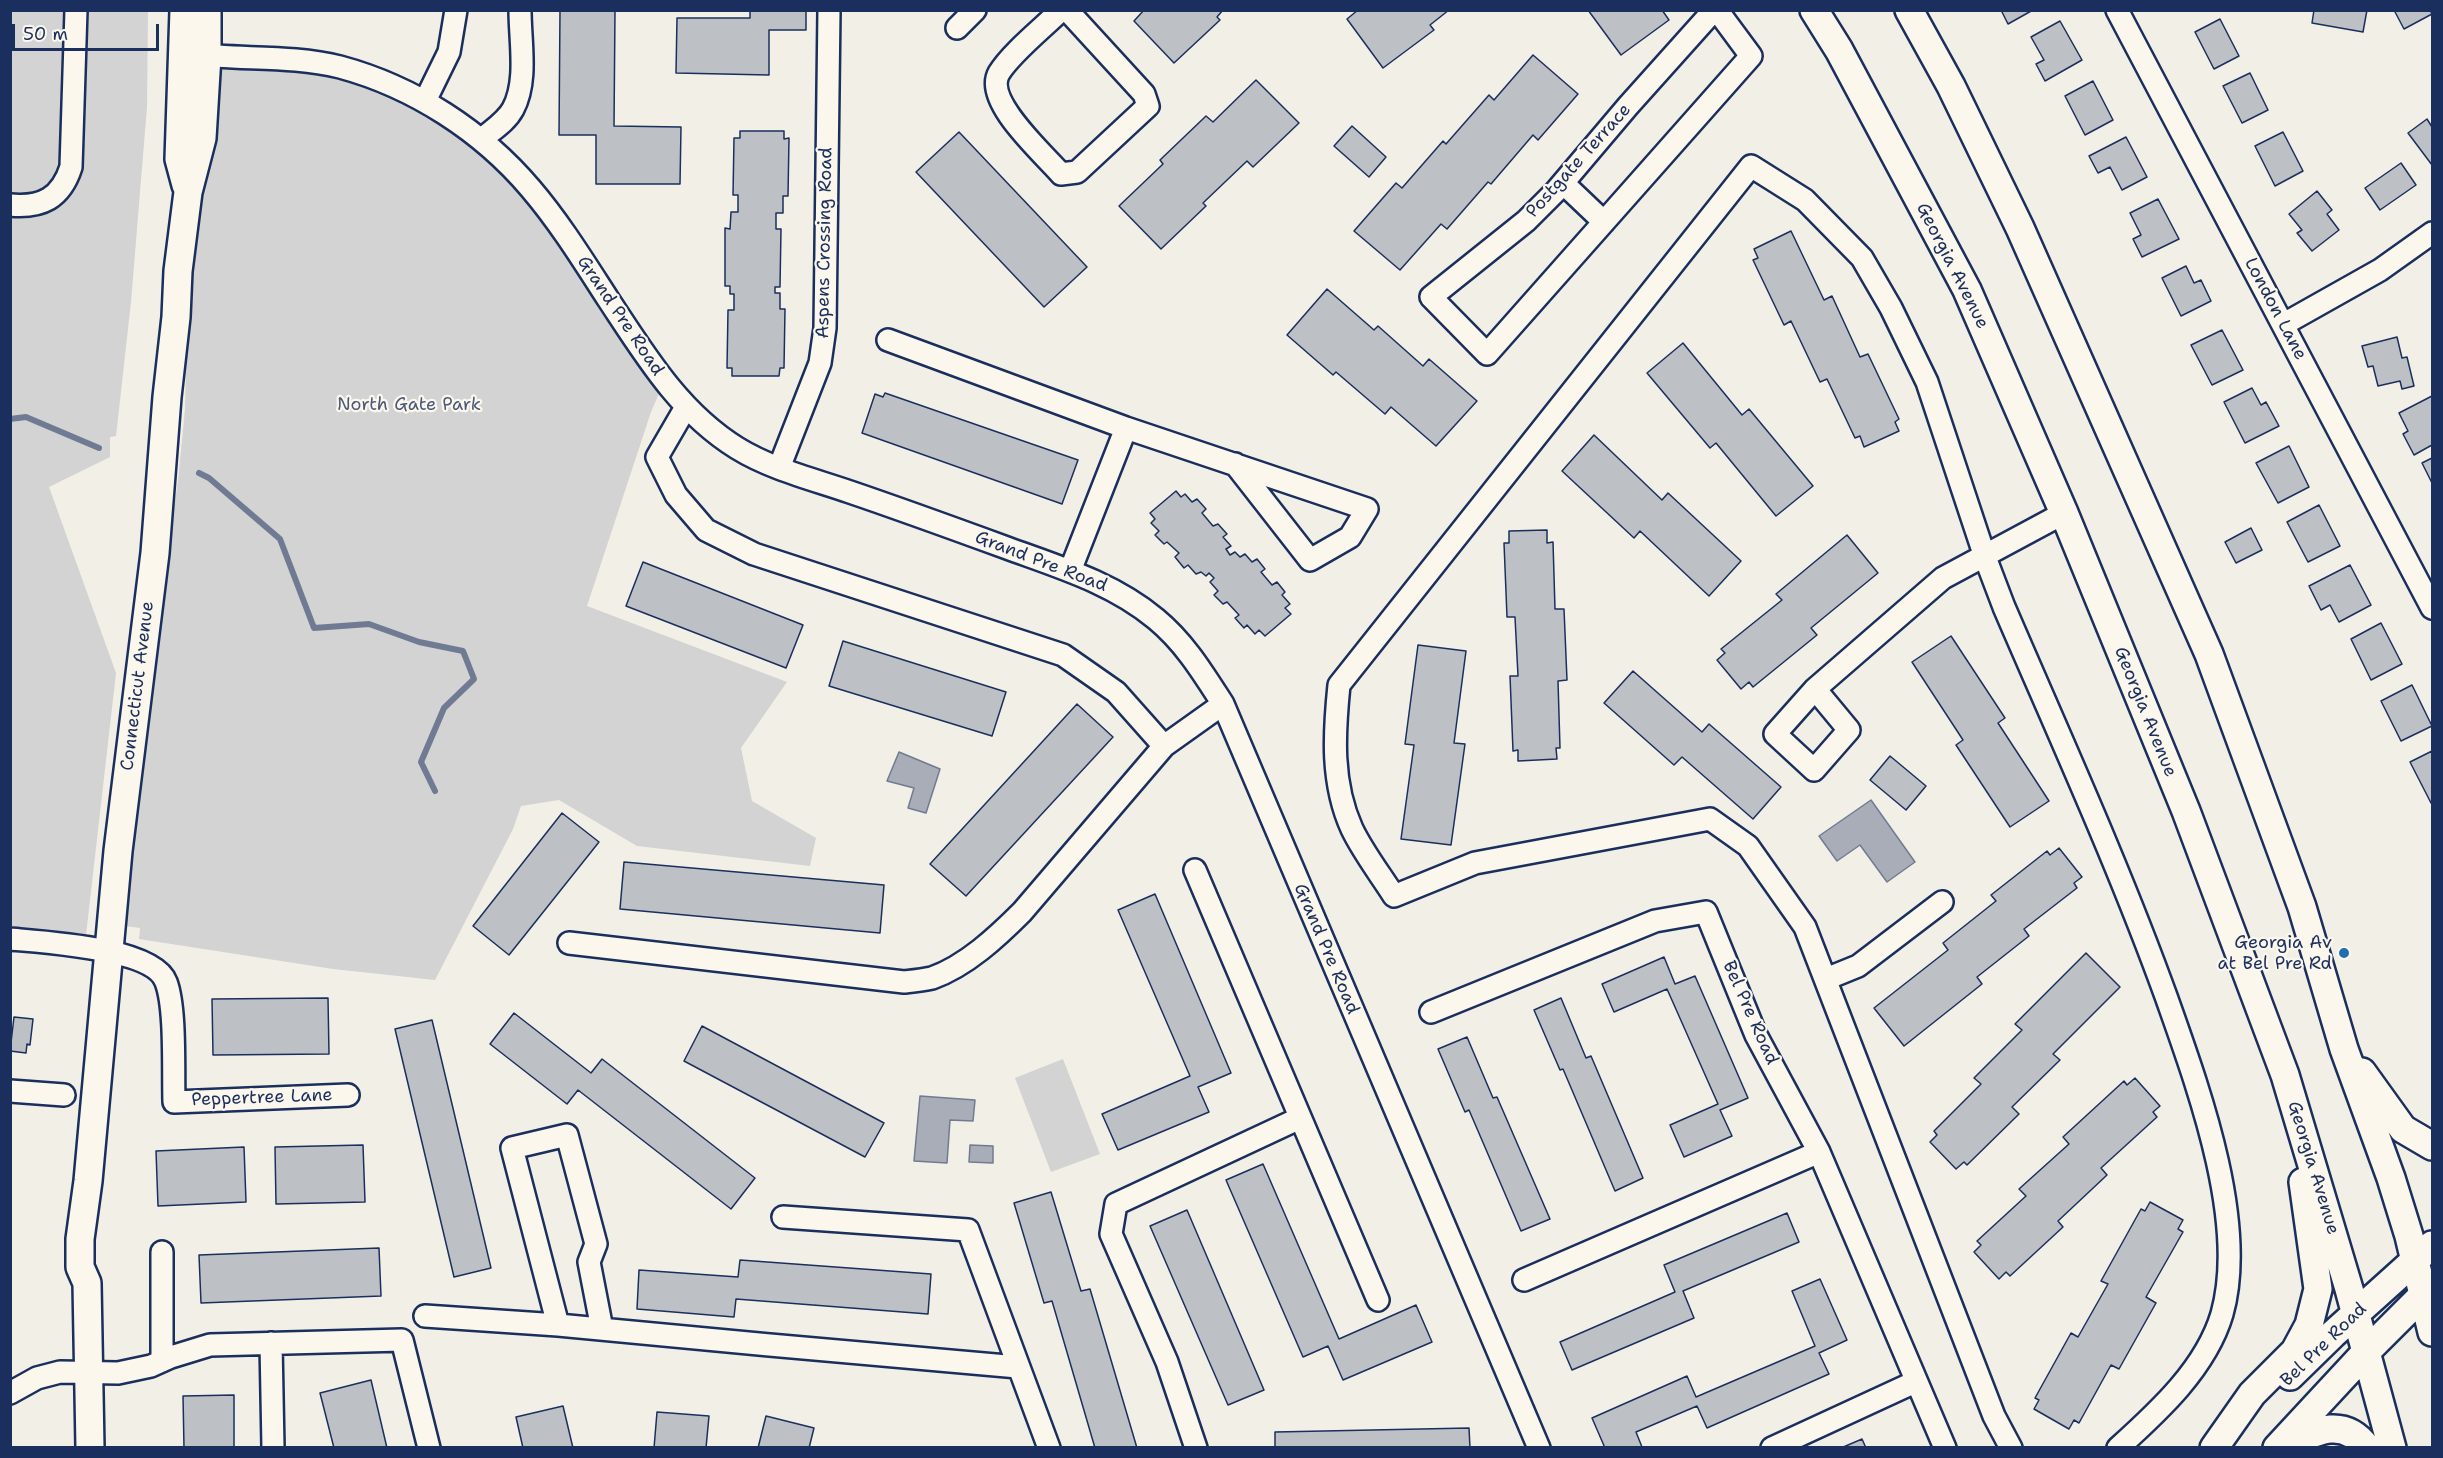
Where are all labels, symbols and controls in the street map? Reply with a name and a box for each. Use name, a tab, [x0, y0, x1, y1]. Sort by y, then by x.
scale bar	[15, 12, 162, 50]
text: 50 m	[23, 22, 68, 46]
street label: Postgate Terrace	[1522, 99, 1636, 223]
street label: Aspens Crossing Road	[813, 147, 837, 339]
street label: Georgia Avenue	[1911, 199, 1993, 333]
street label: Grand Pre Road	[572, 252, 668, 380]
street label: London Lane	[2239, 254, 2311, 364]
park label: North Gate Park	[337, 394, 481, 416]
street label: Grand Pre Road	[972, 527, 1110, 597]
street label: Connecticut Avenue	[117, 600, 159, 772]
street label: Georgia Avenue	[2109, 644, 2181, 780]
street label: Grand Pre Road	[1289, 880, 1363, 1018]
place label: Georgia Av at Bel Pre Rd	[2218, 932, 2332, 974]
marker: Georgia Av at Bel Pre Rd	[2337, 946, 2351, 960]
street label: Bel Pre Road	[1718, 958, 1782, 1068]
street label: Peppertree Lane	[191, 1085, 333, 1111]
street label: Georgia Avenue	[2282, 1099, 2344, 1237]
street label: Bel Pre Road	[2276, 1299, 2372, 1391]

